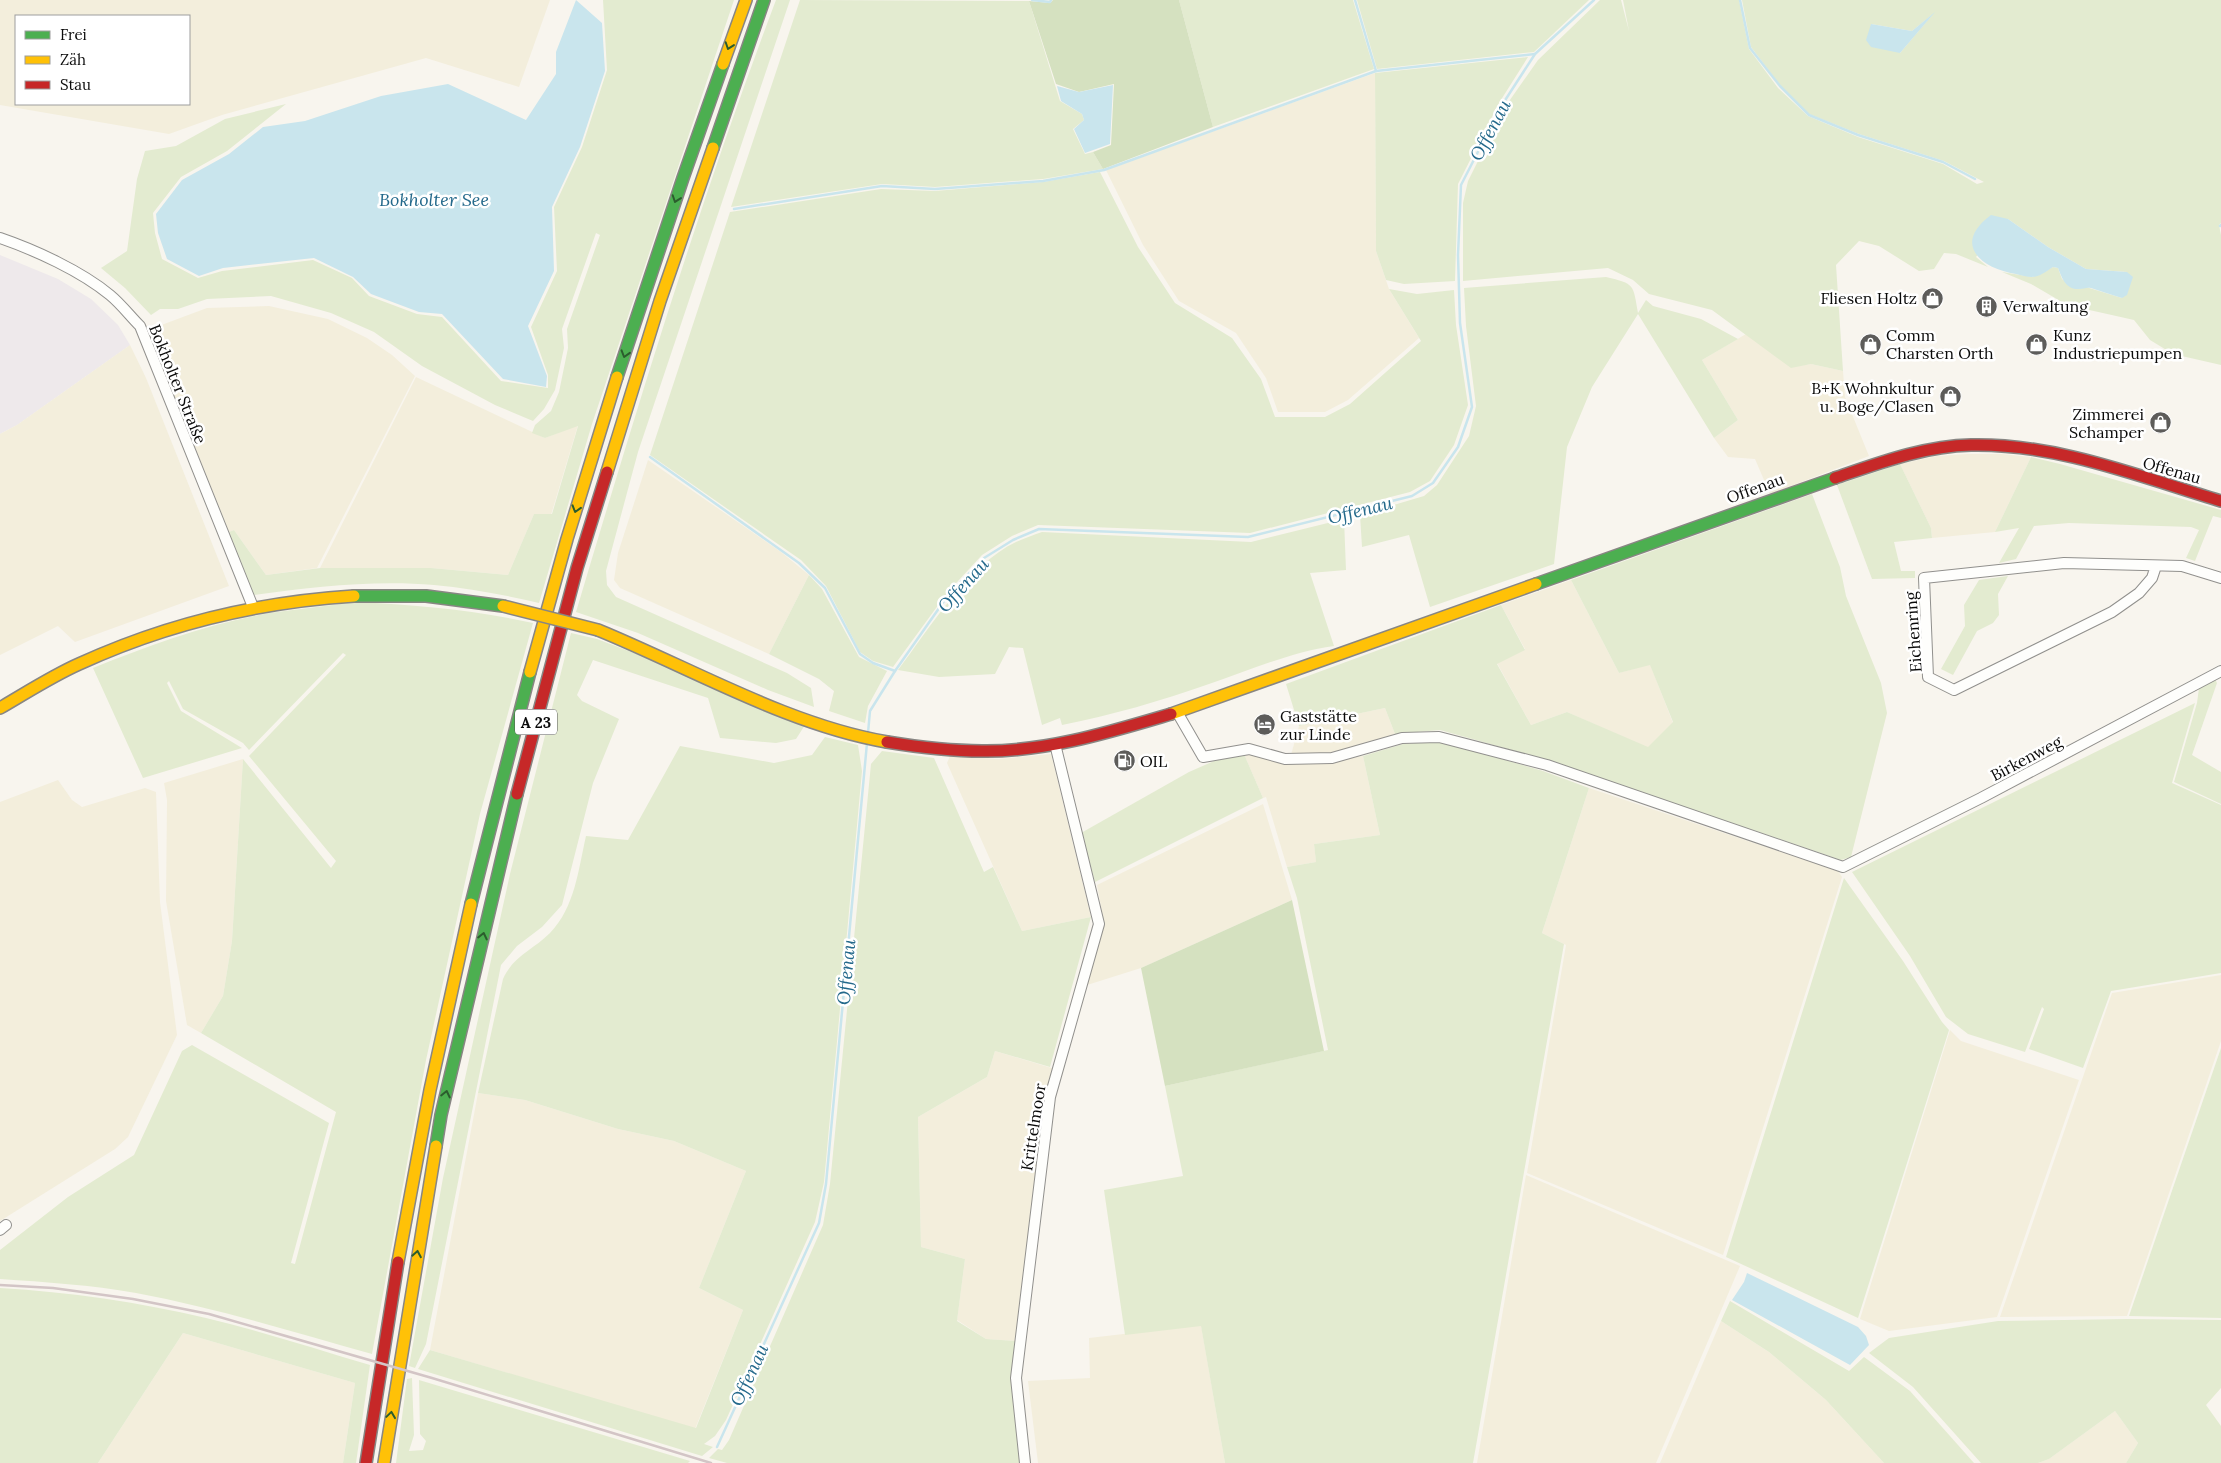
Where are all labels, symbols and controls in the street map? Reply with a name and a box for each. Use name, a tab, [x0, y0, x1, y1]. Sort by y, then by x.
legend	[15, 15, 190, 105]
text: Frei	[60, 25, 87, 44]
one-way arrow	[725, 41, 735, 50]
text: Zäh	[60, 50, 86, 69]
text: Stau	[60, 75, 91, 94]
water label: Offenau	[1464, 95, 1516, 164]
water label: Bokholter See	[379, 188, 489, 211]
one-way arrow	[672, 195, 682, 203]
shop icon: Fliesen Holtz	[1921, 286, 1945, 310]
place label: Fliesen Holtz	[1821, 288, 1917, 308]
building icon: Verwaltung	[1975, 294, 1999, 318]
place label: Verwaltung	[2002, 296, 2089, 316]
street label: Bokholter Straße	[145, 321, 211, 447]
place label: Comm Charsten Orth	[1886, 325, 1994, 363]
place label: Kunz Industriepumpen	[2053, 325, 2182, 363]
shop icon: Comm Charsten Orth	[1858, 332, 1882, 356]
shop icon: Kunz Industriepumpen	[2025, 332, 2049, 356]
one-way arrow	[620, 349, 630, 357]
place label: B+K Wohnkultur u. Boge/Clasen	[1811, 378, 1934, 417]
shop icon: B+K Wohnkultur u. Boge/Clasen	[1938, 385, 1962, 409]
place label: Zimmerei Schamper	[2069, 404, 2144, 442]
shop icon: Zimmerei Schamper	[2148, 411, 2172, 435]
street label: Offenau	[2141, 452, 2204, 488]
street label: Offenau	[1724, 468, 1787, 508]
water label: Offenau	[1325, 491, 1395, 529]
one-way arrow	[572, 504, 582, 512]
water label: Offenau	[932, 553, 994, 617]
street label: Eichenring	[1900, 590, 1926, 673]
place label: Gaststätte zur Linde	[1280, 706, 1357, 744]
road number: A 23	[515, 710, 557, 734]
hotel icon: Gaststätte zur Linde	[1252, 713, 1276, 737]
street label: Birkenweg	[1987, 730, 2066, 785]
fuel station icon: OIL	[1112, 749, 1136, 773]
place label: OIL	[1140, 751, 1167, 771]
one-way arrow	[477, 932, 488, 941]
water label: Offenau	[832, 938, 860, 1006]
street label: Krittelmoor	[1016, 1082, 1050, 1172]
one-way arrow	[440, 1090, 451, 1099]
one-way arrow	[412, 1250, 422, 1259]
water label: Offenau	[725, 1340, 773, 1410]
one-way arrow	[385, 1410, 395, 1419]

